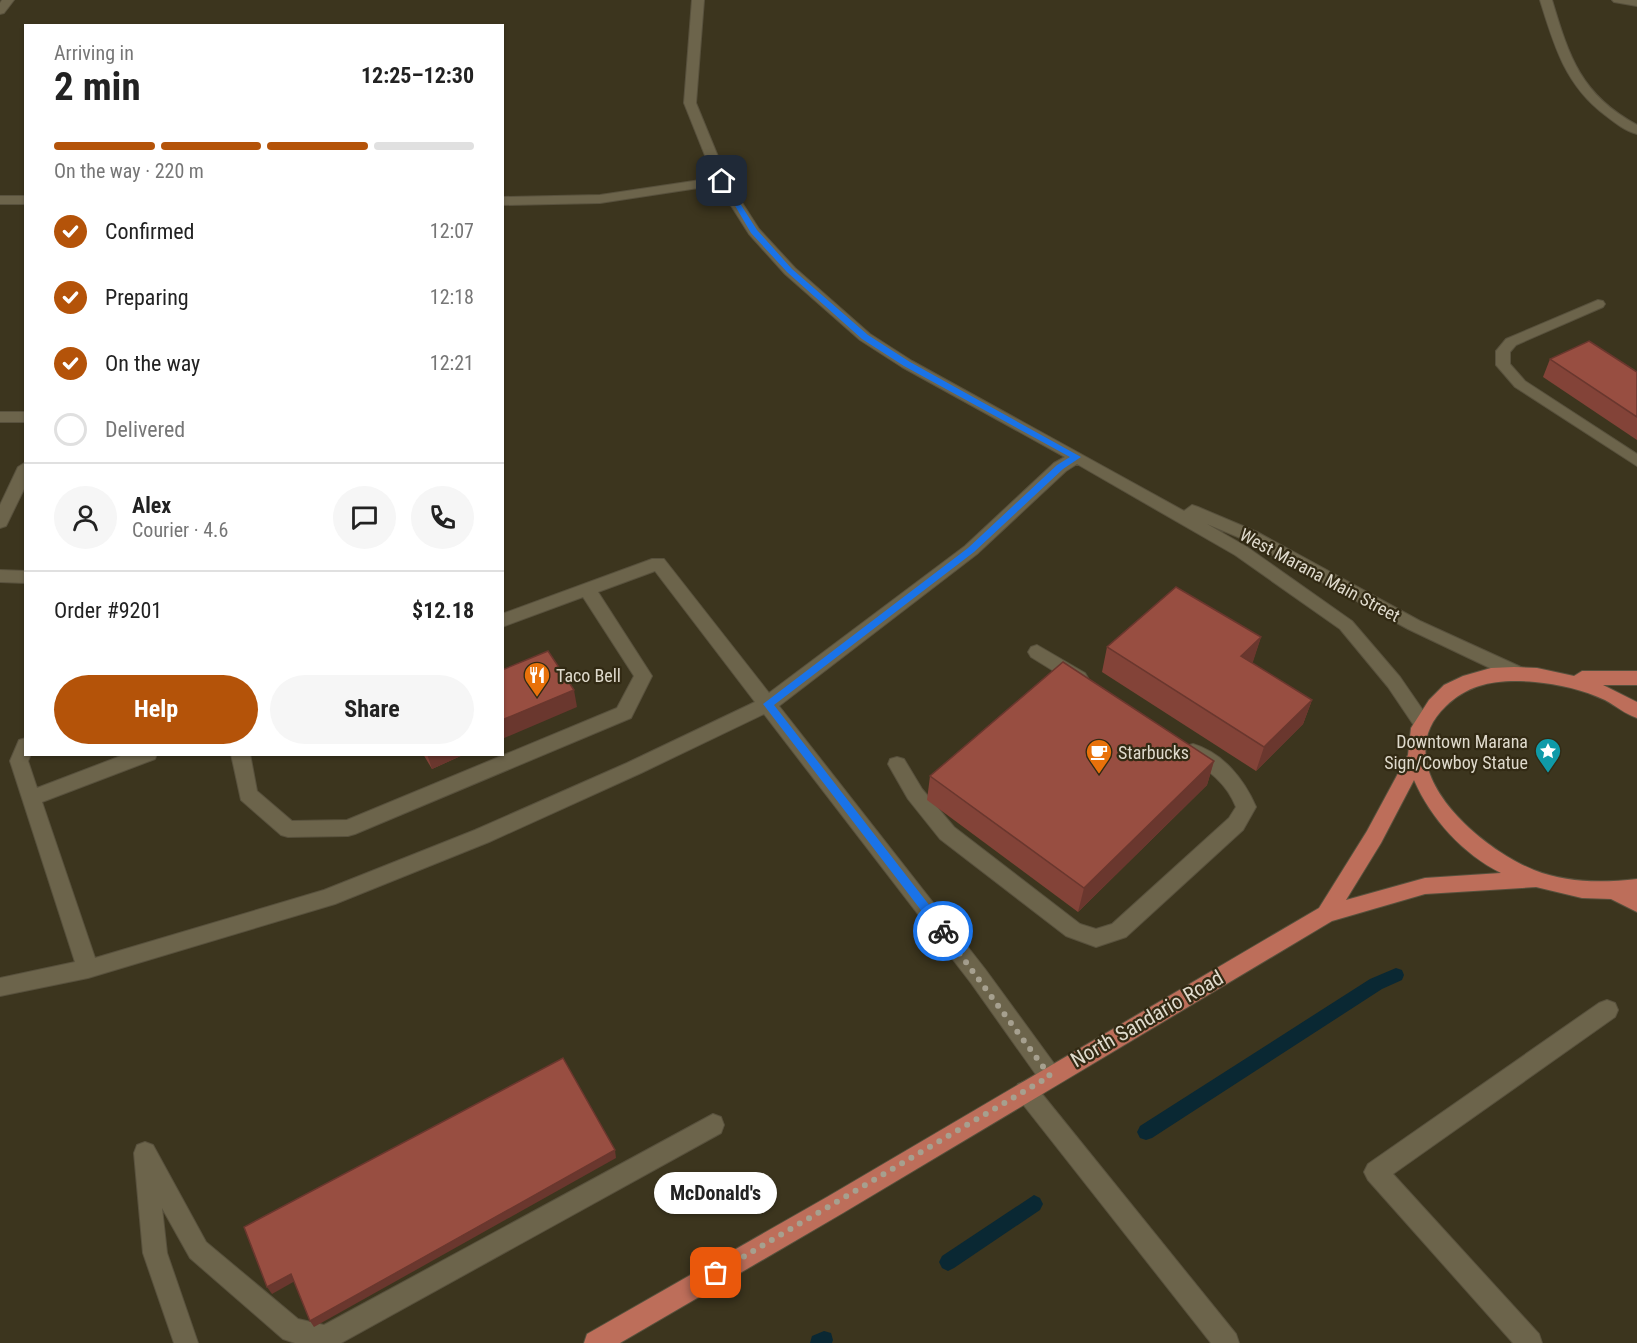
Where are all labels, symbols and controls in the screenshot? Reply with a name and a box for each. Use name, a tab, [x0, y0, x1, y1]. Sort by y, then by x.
text: Arriving in	[54, 41, 134, 65]
text: 12:25–12:30	[361, 63, 474, 88]
text: 2 min	[54, 64, 141, 110]
pin	[696, 155, 747, 206]
text: On the way · 220 m	[54, 159, 204, 183]
icon: home	[705, 164, 738, 197]
icon: check	[54, 215, 87, 248]
text: Confirmed	[105, 219, 194, 244]
text: 12:07	[430, 219, 474, 243]
icon: check	[54, 281, 87, 314]
text: Preparing	[105, 285, 189, 310]
text: 12:18	[430, 285, 474, 309]
icon: check	[54, 347, 87, 380]
text: On the way	[105, 351, 200, 376]
text: 12:21	[430, 351, 474, 375]
text: Delivered	[105, 417, 185, 442]
button: person	[54, 486, 117, 549]
button: chat	[333, 486, 396, 549]
button: phone	[411, 486, 474, 549]
text: Alex	[132, 493, 171, 518]
text: Courier · 4.6	[132, 518, 228, 542]
street label: West Marana Main Street	[1236, 524, 1404, 626]
text: Order #9201	[54, 598, 162, 623]
text: $12.18	[412, 598, 474, 623]
restaurant icon: Taco Bell	[522, 660, 552, 698]
place label: Taco Bell	[556, 665, 621, 686]
button: Help	[54, 675, 258, 744]
button: Share	[270, 675, 474, 744]
place label: Downtown Marana Sign/Cowboy Statue	[1384, 731, 1528, 773]
place icon: Downtown Marana Sign/Cowboy Statue	[1533, 736, 1563, 774]
cafe icon: Starbucks	[1084, 737, 1114, 775]
place label: Starbucks	[1118, 742, 1189, 763]
courier	[913, 901, 973, 961]
icon: bike	[927, 915, 960, 948]
street label: North Sandario Road	[1067, 966, 1227, 1072]
callout: McDonald's	[654, 1171, 777, 1213]
text: McDonald's	[670, 1181, 761, 1205]
pin	[690, 1247, 741, 1298]
icon: bag	[699, 1256, 732, 1289]

